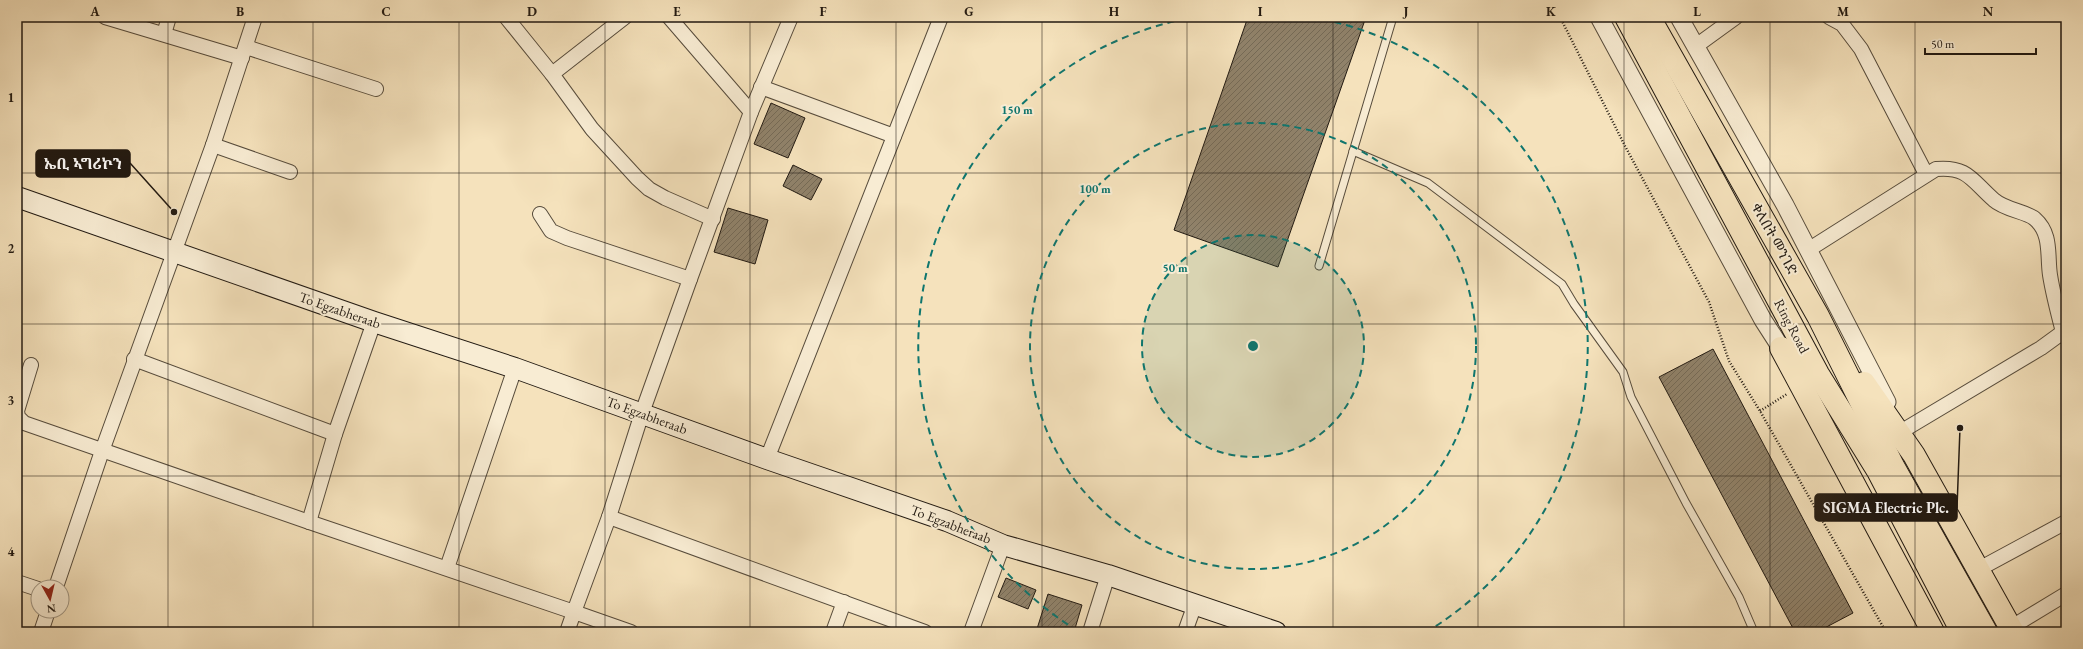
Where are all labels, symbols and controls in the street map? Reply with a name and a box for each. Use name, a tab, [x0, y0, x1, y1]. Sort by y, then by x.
text: A	[89, 3, 100, 20]
text: B	[236, 3, 244, 20]
text: C	[381, 3, 391, 20]
text: D	[527, 3, 537, 20]
text: E	[673, 3, 681, 20]
text: F	[819, 3, 827, 20]
text: G	[964, 3, 974, 20]
text: H	[1109, 3, 1120, 20]
text: I	[1258, 3, 1263, 20]
text: J	[1402, 3, 1409, 20]
text: K	[1546, 3, 1557, 20]
text: L	[1693, 3, 1701, 20]
text: M	[1837, 3, 1849, 20]
text: N	[1983, 3, 1994, 20]
scale bar	[1925, 30, 2036, 56]
text: 50 m	[1931, 36, 1955, 52]
text: 1	[8, 89, 15, 106]
text: 150 m	[1001, 102, 1033, 118]
callout: ኤቢ ኣግሪኮን	[36, 150, 130, 177]
text: ኤቢ ኣግሪኮን	[44, 154, 122, 173]
text: 100 m	[1079, 181, 1111, 197]
street label: ቀለበት መንገድ	[1748, 200, 1802, 278]
text: 2	[8, 240, 15, 257]
text: 50 m	[1162, 260, 1188, 276]
street label: To Egzabheraab	[297, 288, 383, 332]
street label: Ring Road	[1770, 296, 1814, 357]
centre of rings	[1246, 339, 1260, 353]
text: 3	[8, 392, 15, 409]
street label: To Egzabheraab	[604, 392, 690, 438]
callout: SIGMA Electric Plc.	[1815, 494, 1957, 521]
text: SIGMA Electric Plc.	[1823, 498, 1949, 517]
street label: To Egzabheraab	[908, 500, 994, 548]
text: 4	[8, 543, 15, 560]
north arrow	[30, 579, 70, 619]
text: N	[46, 601, 57, 616]

